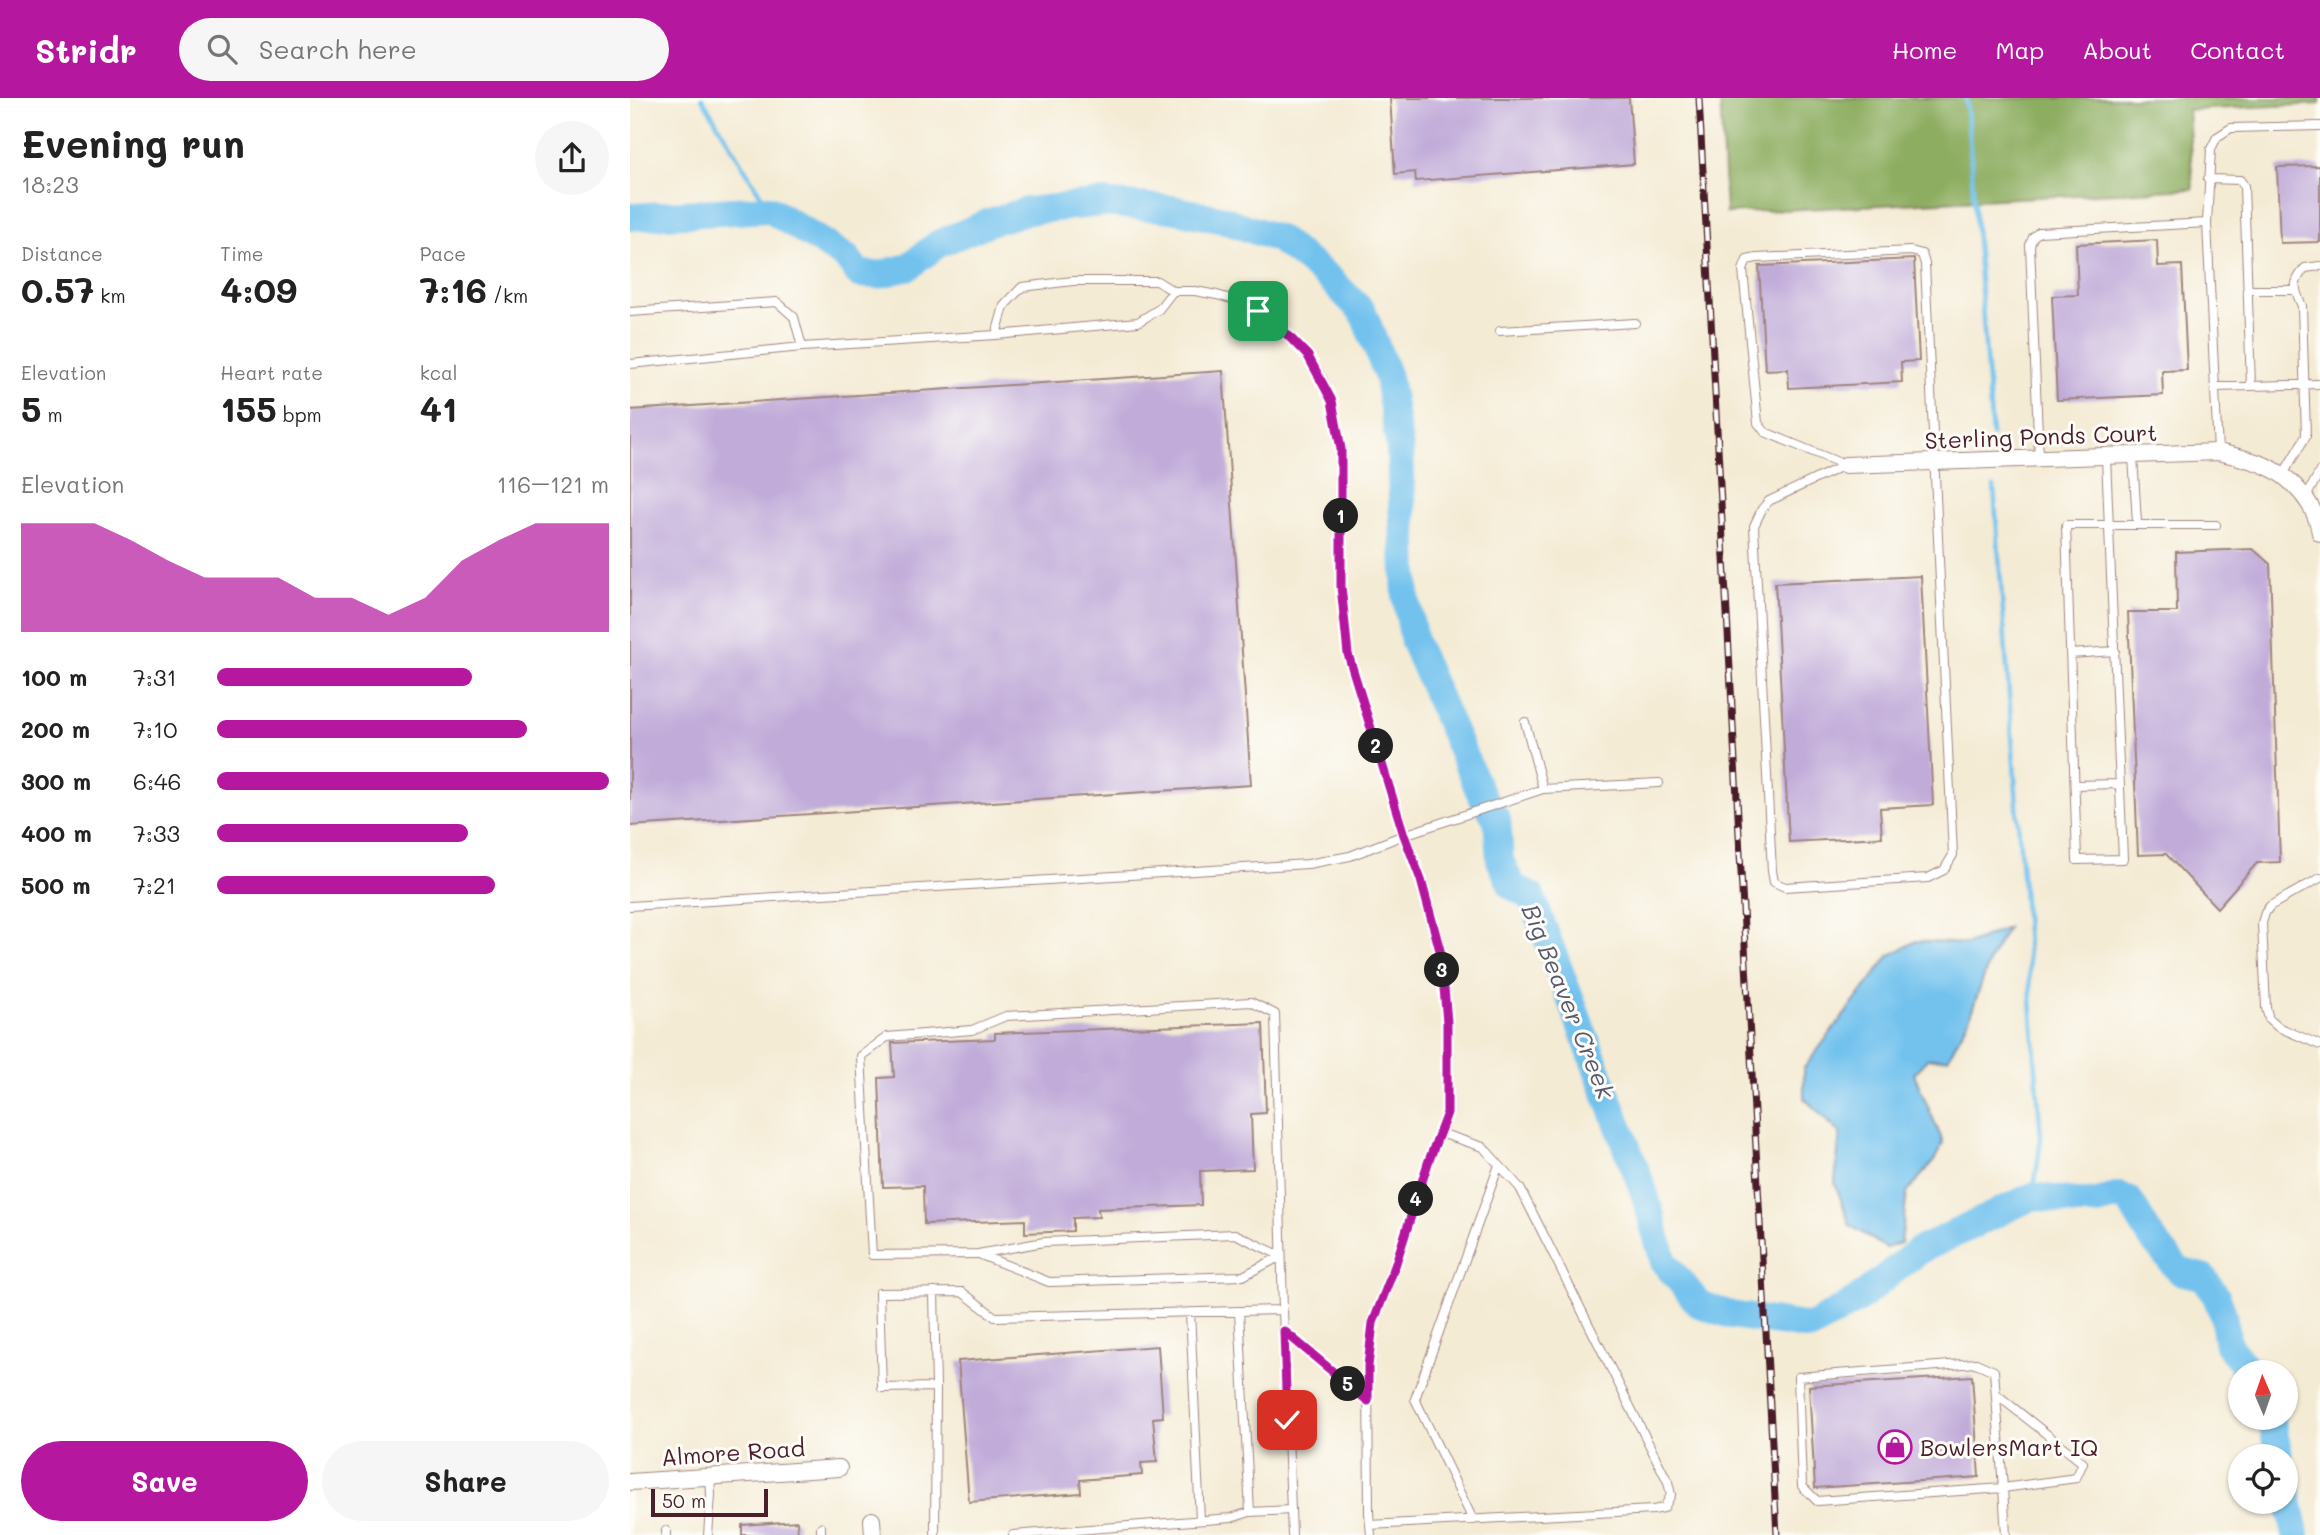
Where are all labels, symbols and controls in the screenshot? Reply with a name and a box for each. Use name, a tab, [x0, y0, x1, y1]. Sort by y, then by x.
search box	[179, 18, 669, 81]
text: Stridr	[35, 28, 137, 71]
icon: search	[203, 30, 241, 68]
text: Search here	[259, 32, 417, 66]
text: Home	[1892, 34, 1957, 65]
text: Map	[1995, 34, 2044, 65]
text: About	[2082, 34, 2152, 65]
text: Contact	[2190, 34, 2285, 65]
text: Evening run	[21, 118, 245, 168]
button: share	[535, 121, 609, 195]
text: 18:23	[21, 169, 79, 199]
text: Distance	[21, 241, 103, 266]
text: Time	[220, 241, 264, 266]
text: Pace	[420, 241, 466, 266]
text: 0.57	[21, 266, 94, 312]
text: 4:09	[220, 266, 297, 312]
text: 7:16	[420, 266, 487, 312]
pin	[1228, 281, 1288, 341]
text: km	[94, 283, 126, 308]
text: /km	[487, 283, 528, 308]
icon: arrive	[1239, 292, 1277, 330]
text: Elevation	[21, 360, 106, 385]
text: Heart rate	[220, 360, 323, 385]
text: kcal	[420, 360, 458, 385]
text: 5	[21, 385, 41, 431]
text: 155	[220, 385, 277, 431]
text: 41	[420, 385, 457, 431]
text: m	[41, 402, 63, 427]
text: bpm	[277, 402, 322, 427]
street label: Sterling Ponds Court	[1924, 417, 2158, 455]
text: Elevation	[21, 469, 124, 499]
text: 116–121 m	[497, 469, 609, 499]
pin: 1	[1324, 498, 1358, 534]
text: 1	[1336, 503, 1345, 528]
text: 100 m	[21, 662, 87, 692]
text: 7:31	[133, 662, 177, 692]
text: 200 m	[21, 714, 90, 744]
text: 7:10	[133, 714, 177, 744]
pin: 2	[1358, 728, 1394, 764]
text: 2	[1370, 733, 1381, 758]
text: 300 m	[21, 766, 91, 796]
text: 6:46	[133, 766, 181, 796]
text: 400 m	[21, 818, 92, 848]
text: 7:33	[133, 818, 180, 848]
text: 500 m	[21, 870, 91, 900]
text: 7:21	[133, 870, 176, 900]
water label: Big Beaver Creek	[1516, 899, 1623, 1104]
pin: 3	[1424, 952, 1460, 988]
text: 3	[1436, 957, 1447, 982]
pin: 4	[1398, 1182, 1434, 1216]
text: 4	[1409, 1186, 1422, 1211]
north arrow	[2228, 1360, 2298, 1430]
map controls	[2228, 1360, 2298, 1514]
pin: 5	[1330, 1366, 1366, 1402]
text: 5	[1342, 1371, 1353, 1396]
pin	[1257, 1390, 1317, 1450]
icon: check	[1268, 1401, 1306, 1439]
shop icon: BowlersMart IQ	[1876, 1428, 1914, 1466]
street label: Almore Road	[660, 1432, 806, 1472]
place label: BowlersMart IQ	[1920, 1432, 2098, 1462]
button: Save	[21, 1441, 308, 1521]
button: Share	[322, 1441, 609, 1521]
button: locate	[2228, 1444, 2298, 1514]
scale bar	[651, 1486, 768, 1518]
text: 50 m	[662, 1488, 706, 1513]

